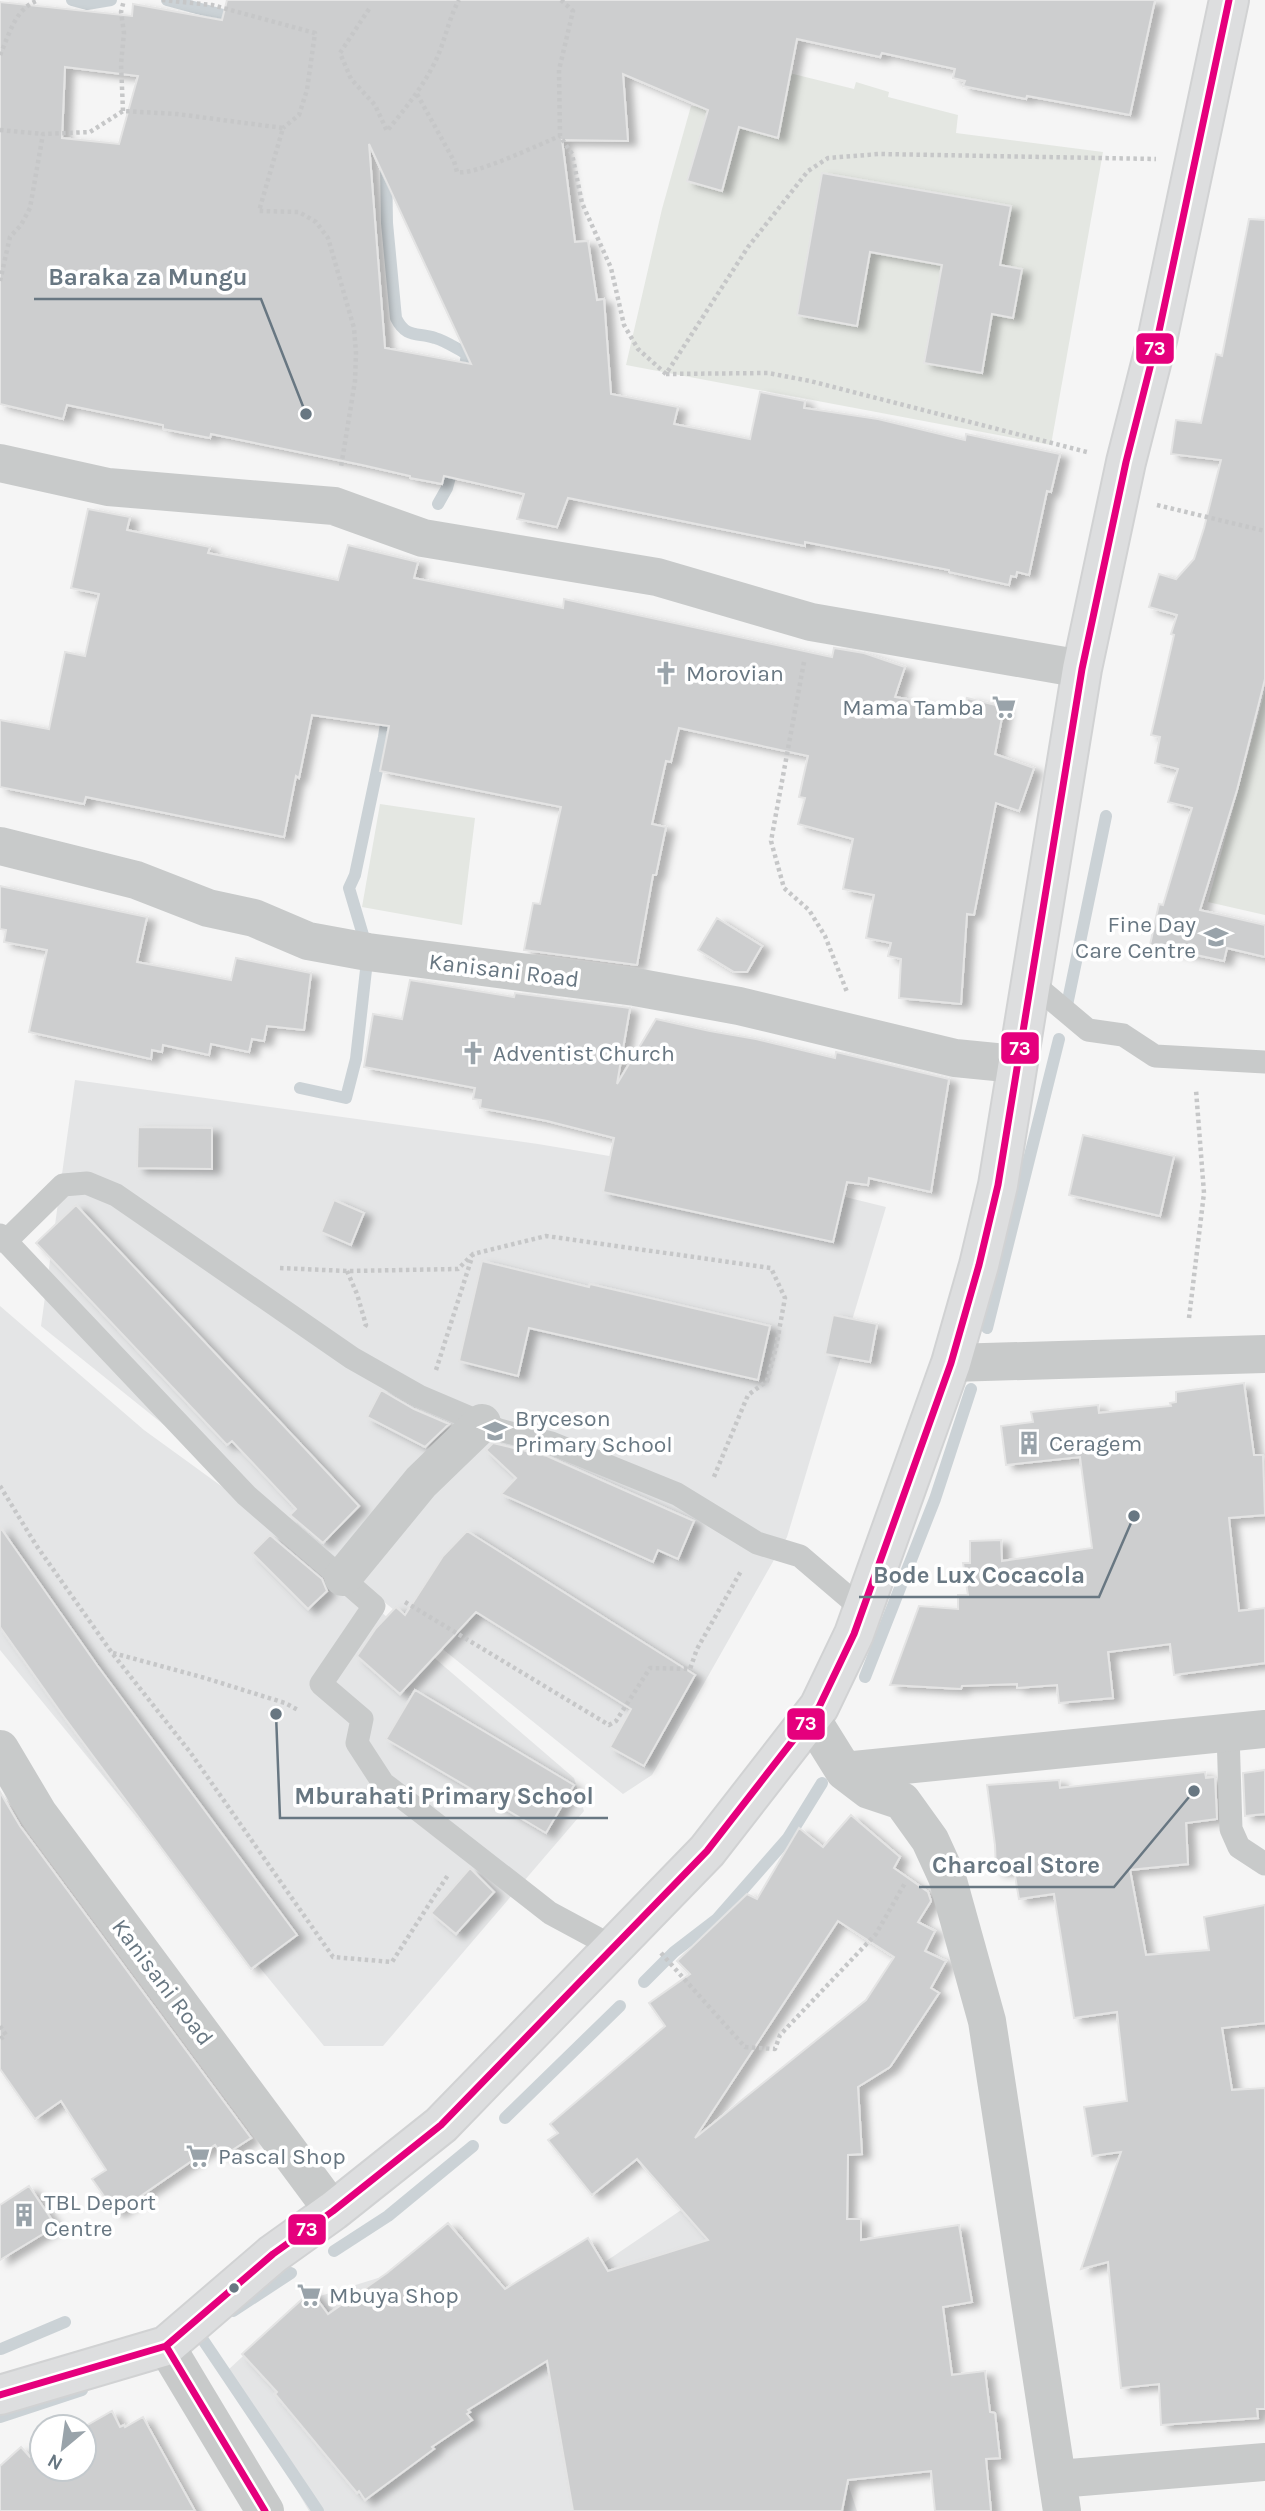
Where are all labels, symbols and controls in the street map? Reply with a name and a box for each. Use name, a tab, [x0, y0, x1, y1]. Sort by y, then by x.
callout: Baraka za Mungu	[34, 254, 261, 299]
text: Baraka za Mungu	[48, 263, 248, 291]
line badge: 73	[1135, 332, 1175, 365]
text: 73	[1144, 338, 1166, 360]
church icon: Morovian	[652, 659, 680, 687]
place label: Morovian	[686, 660, 784, 687]
supermarket icon: Mama Tamba	[990, 693, 1018, 721]
place label: Mama Tamba	[842, 694, 984, 721]
place label: Fine Day Care Centre	[1075, 911, 1196, 964]
school or university icon: Fine Day Care Centre	[1202, 923, 1230, 951]
street label: Kanisani Road	[427, 948, 581, 993]
line badge: 73	[1000, 1031, 1040, 1065]
text: 73	[1009, 1038, 1031, 1060]
church icon: Adventist Church	[459, 1039, 487, 1067]
place label: Adventist Church	[493, 1040, 675, 1067]
place label: Bryceson Primary School	[515, 1405, 673, 1458]
school or university icon: Bryceson Primary School	[481, 1417, 509, 1445]
building icon: Ceragem	[1015, 1429, 1043, 1457]
place label: Ceragem	[1049, 1430, 1142, 1457]
callout: Bode Lux Cocacola	[859, 1552, 1099, 1597]
text: Bode Lux Cocacola	[873, 1561, 1085, 1589]
line badge: 73	[786, 1707, 826, 1741]
text: 73	[795, 1713, 817, 1735]
callout: Mburahati Primary School	[280, 1773, 608, 1818]
text: Mburahati Primary School	[294, 1782, 594, 1810]
callout: Charcoal Store	[919, 1842, 1114, 1887]
text: Charcoal Store	[932, 1851, 1100, 1879]
street label: Kanisani Road	[106, 1914, 219, 2051]
supermarket icon: Pascal Shop	[184, 2142, 212, 2170]
place label: Pascal Shop	[218, 2143, 346, 2170]
place label: TBL Deport Centre	[44, 2189, 156, 2242]
building icon: TBL Deport Centre	[10, 2201, 38, 2229]
line badge: 73	[287, 2213, 327, 2246]
text: 73	[296, 2219, 318, 2241]
unlabelled marker	[227, 2281, 241, 2295]
supermarket icon: Mbuya Shop	[295, 2281, 323, 2309]
place label: Mbuya Shop	[329, 2282, 459, 2309]
north arrow	[28, 2413, 98, 2483]
text: N	[44, 2449, 67, 2475]

